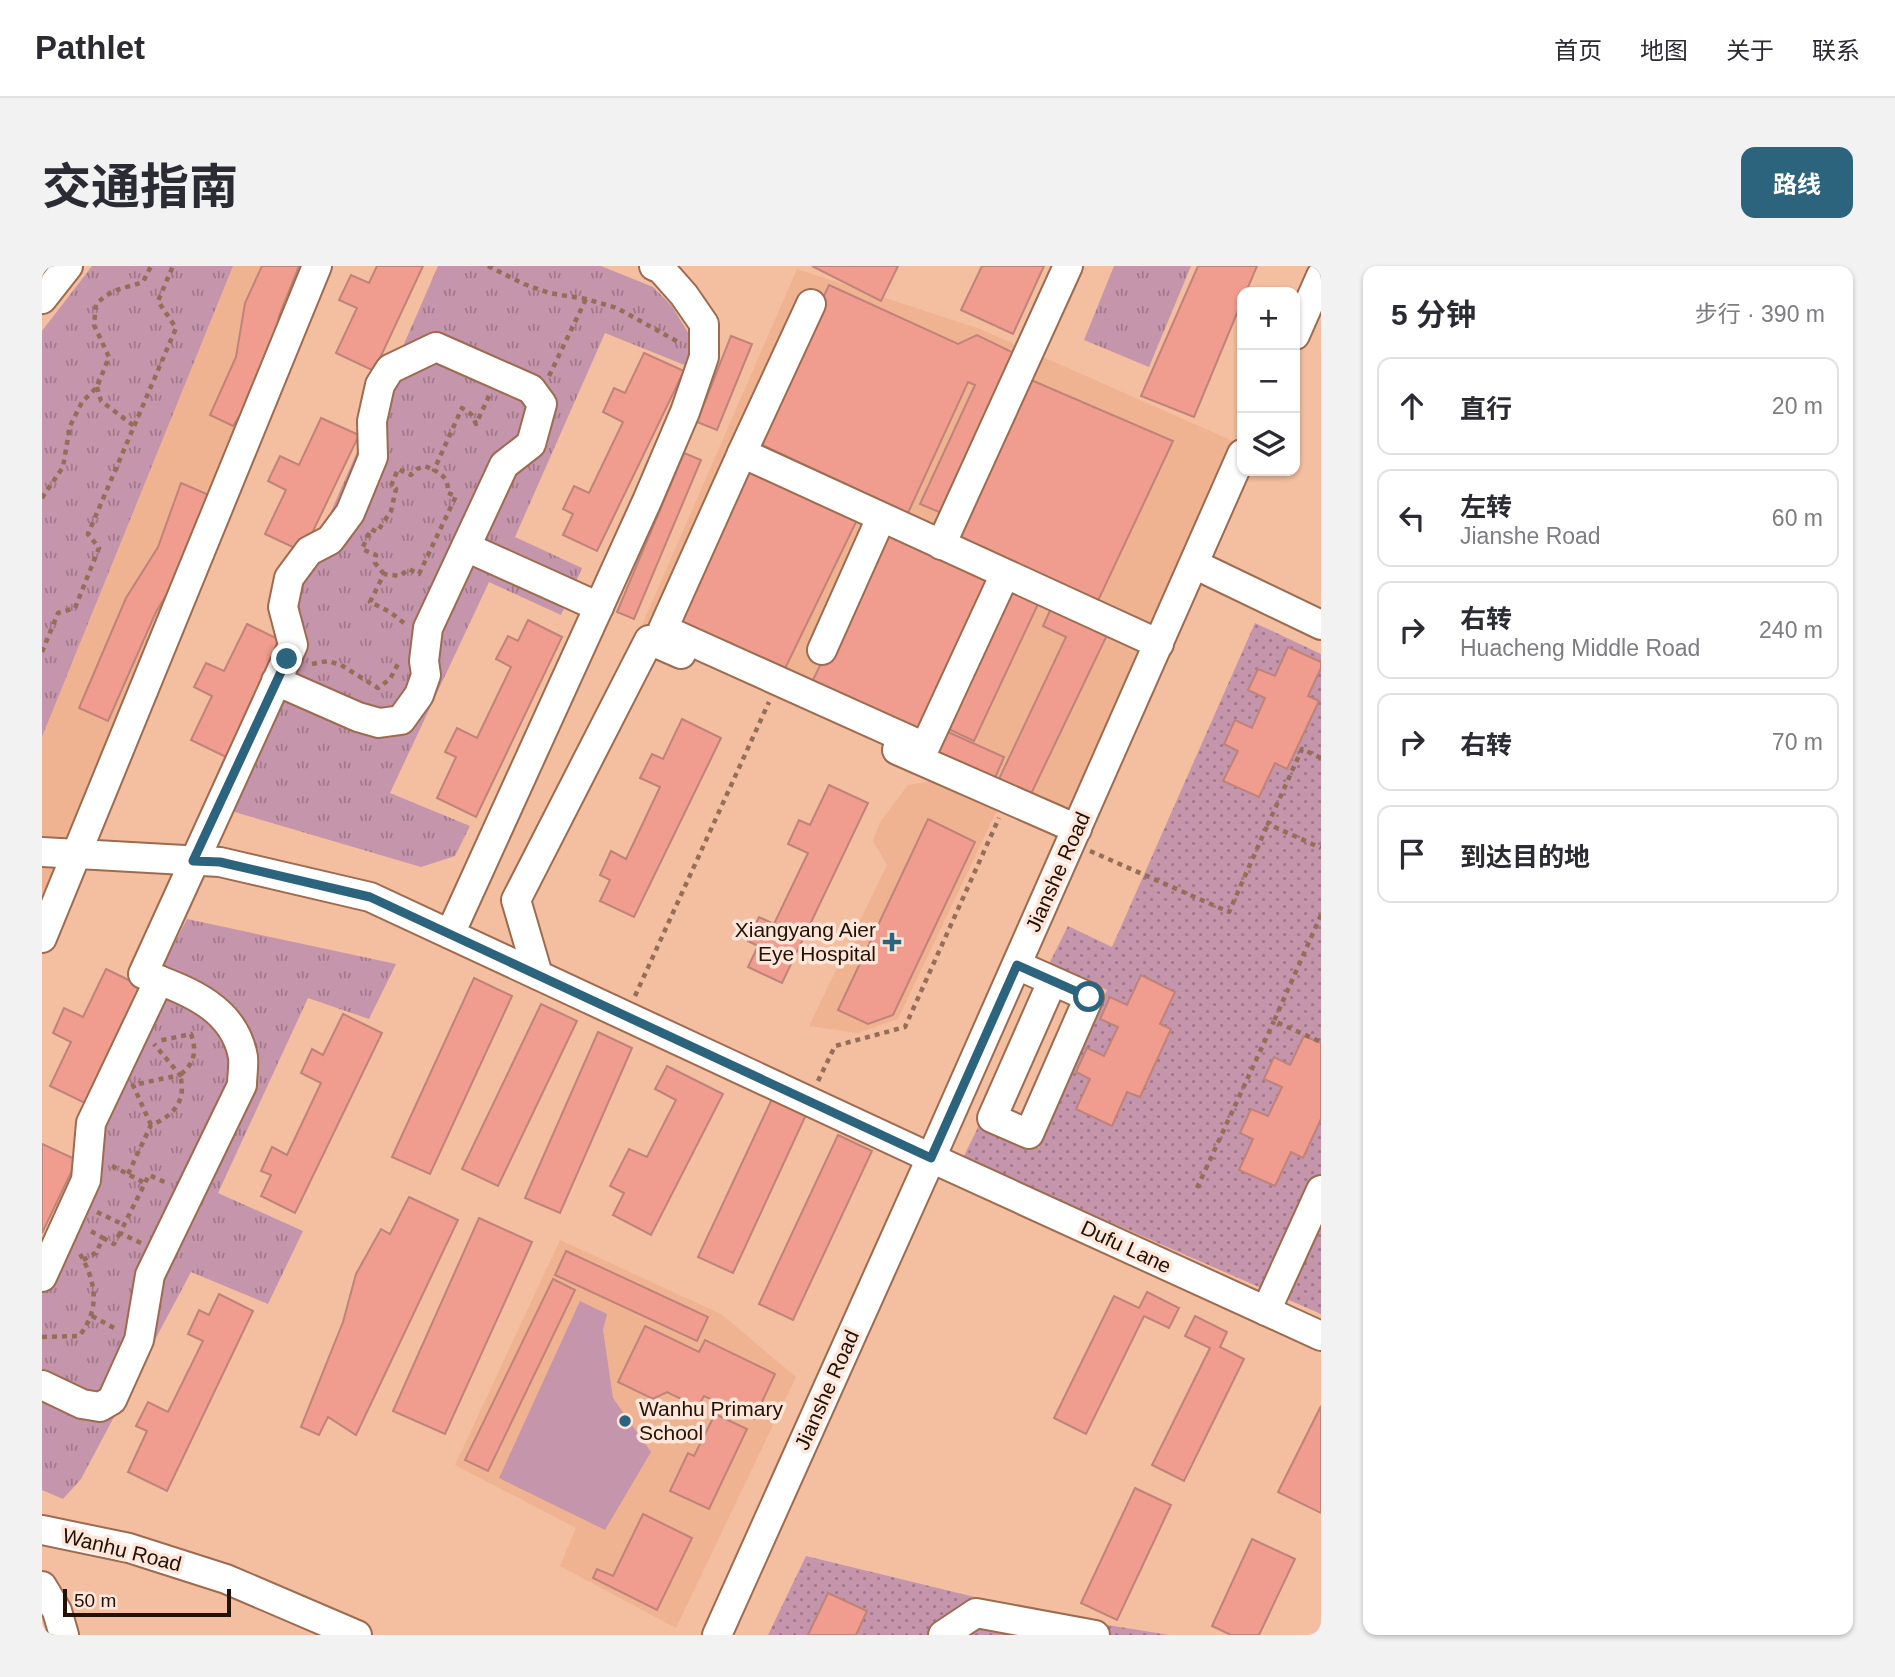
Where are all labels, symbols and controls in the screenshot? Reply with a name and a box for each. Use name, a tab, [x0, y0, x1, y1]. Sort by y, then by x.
text: Pathlet	[35, 29, 145, 66]
text: 首页	[1554, 37, 1602, 64]
text: 地图	[1640, 37, 1688, 64]
text: 关于	[1726, 37, 1774, 64]
text: 联系	[1812, 37, 1860, 64]
button: 路线	[1741, 147, 1853, 218]
text: 交通指南	[42, 160, 238, 214]
map controls	[1237, 287, 1300, 476]
button: +	[1237, 287, 1300, 350]
text: 5 分钟	[1391, 298, 1476, 331]
text: 步行 · 390 m	[1695, 301, 1825, 327]
button: −	[1237, 350, 1300, 413]
icon: ahead	[1393, 387, 1431, 425]
text: 20 m	[1772, 393, 1823, 419]
text: 直行	[1460, 394, 1512, 424]
button: layers	[1237, 413, 1300, 476]
text: 左转	[1460, 492, 1512, 522]
icon: left	[1393, 499, 1431, 537]
text: 60 m	[1772, 505, 1823, 531]
text: Jianshe Road	[1460, 523, 1601, 549]
text: 右转	[1460, 604, 1512, 634]
icon: right	[1393, 611, 1431, 649]
text: 240 m	[1759, 617, 1823, 643]
text: Huacheng Middle Road	[1460, 635, 1700, 661]
route end	[271, 643, 302, 674]
icon: right	[1393, 723, 1431, 761]
text: 70 m	[1772, 729, 1823, 755]
text: 右转	[1460, 730, 1512, 760]
street label: Jianshe Road	[1021, 808, 1094, 935]
icon: arrive	[1393, 835, 1431, 873]
text: 到达目的地	[1460, 842, 1590, 872]
place label: Xiangyang Aier Eye Hospital	[735, 918, 876, 965]
marker: Xiangyang Aier Eye Hospital	[882, 932, 902, 952]
route start	[1073, 981, 1104, 1012]
street label: Dufu Lane	[1077, 1216, 1175, 1277]
street label: Jianshe Road	[790, 1326, 863, 1453]
place label: Wanhu Primary School	[639, 1397, 783, 1444]
marker: Wanhu Primary School	[617, 1413, 633, 1429]
street label: Wanhu Road	[60, 1524, 184, 1575]
scale bar	[63, 1586, 231, 1618]
text: 50 m	[74, 1590, 116, 1611]

